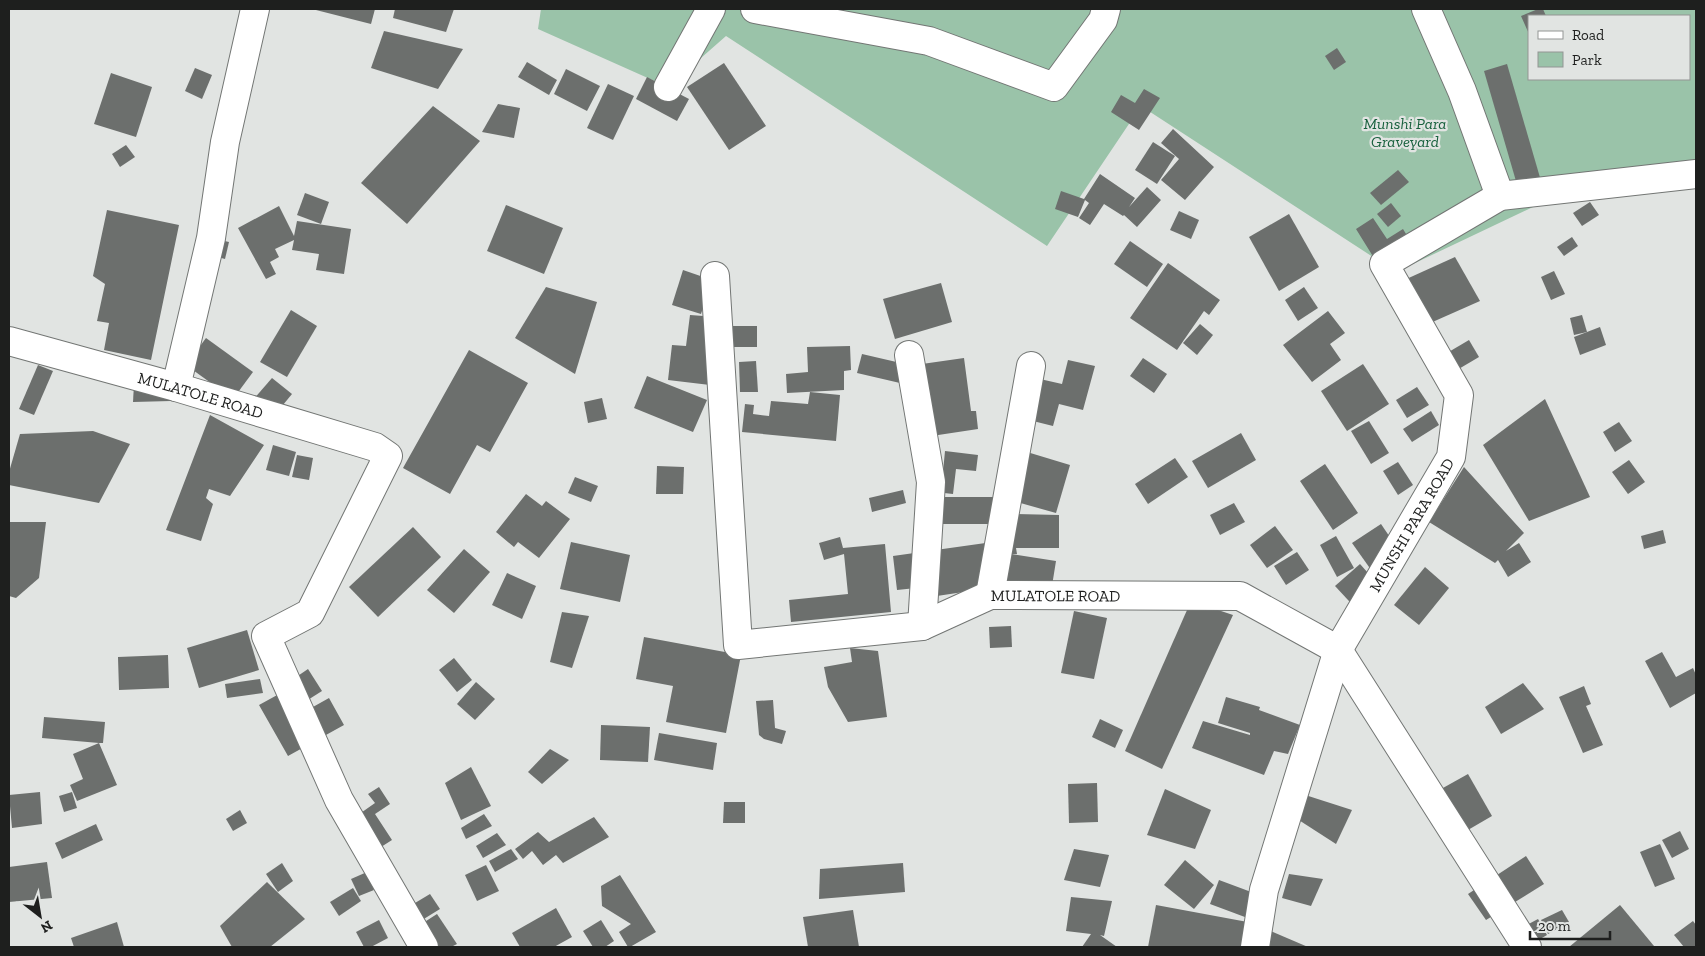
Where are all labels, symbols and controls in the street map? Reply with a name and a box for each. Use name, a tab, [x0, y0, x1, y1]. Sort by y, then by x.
legend	[1528, 15, 1690, 80]
text: Road	[1572, 26, 1605, 44]
text: Park	[1572, 51, 1602, 69]
park label: Munshi Para Graveyard	[1364, 114, 1446, 151]
street label: MULATOLE ROAD	[136, 368, 265, 423]
street label: MUNSHI PARA ROAD	[1365, 455, 1458, 595]
street label: MULATOLE ROAD	[991, 586, 1120, 606]
north arrow	[15, 891, 65, 941]
scale bar	[1530, 908, 1610, 940]
text: N	[37, 917, 55, 937]
text: 20 m	[1538, 917, 1571, 935]

